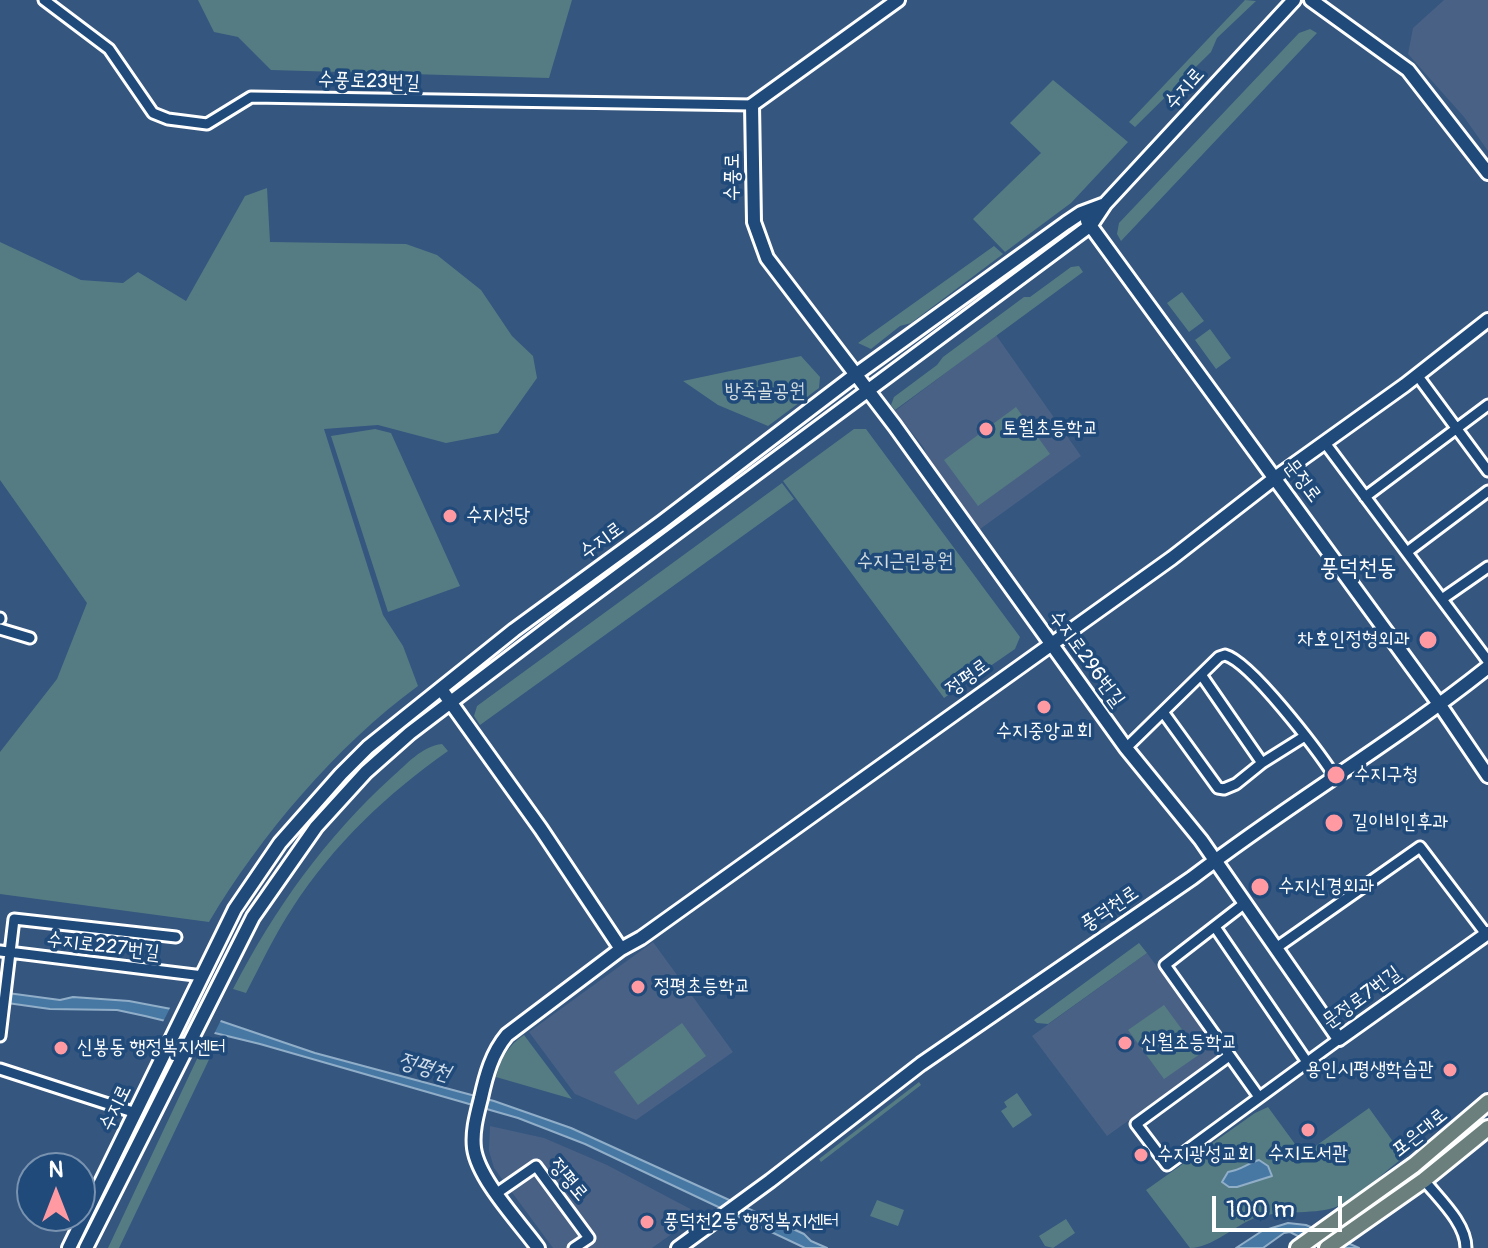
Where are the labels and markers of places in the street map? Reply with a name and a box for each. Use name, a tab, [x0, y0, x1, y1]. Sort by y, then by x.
place label: 토월초등학교	[1002, 417, 1099, 441]
marker: 토월초등학교	[977, 420, 995, 438]
place label: 수지성당	[466, 504, 530, 528]
marker: 수지성당	[441, 507, 459, 525]
place label: 차호인정형외과	[1297, 628, 1410, 652]
marker: 차호인정형외과	[1417, 629, 1439, 651]
marker: 수지중앙교회	[1035, 698, 1053, 716]
place label: 수지중앙교회	[996, 720, 1092, 744]
place label: 수지구청	[1354, 763, 1418, 787]
marker: 수지구청	[1325, 764, 1347, 786]
place label: 길이비인후과	[1352, 811, 1449, 835]
marker: 길이비인후과	[1323, 812, 1345, 834]
place label: 수지신경외과	[1278, 875, 1375, 899]
marker: 수지신경외과	[1249, 876, 1271, 898]
place label: 정평초등학교	[654, 975, 751, 999]
marker: 정평초등학교	[629, 978, 647, 996]
place label: 신월초등학교	[1141, 1031, 1238, 1055]
marker: 신월초등학교	[1116, 1034, 1134, 1052]
place label: 신봉동 행정복지센터	[77, 1036, 226, 1060]
marker: 신봉동 행정복지센터	[52, 1039, 70, 1057]
place label: 용인시평생학습관	[1305, 1058, 1434, 1082]
marker: 용인시평생학습관	[1441, 1061, 1459, 1079]
marker: 수지도서관	[1299, 1121, 1317, 1139]
place label: 수지도서관	[1268, 1142, 1348, 1166]
place label: 수지광성교회	[1157, 1143, 1254, 1167]
marker: 수지광성교회	[1132, 1146, 1150, 1164]
place label: 풍덕천2동 행정복지센터	[663, 1210, 839, 1234]
marker: 풍덕천2동 행정복지센터	[638, 1213, 656, 1231]

